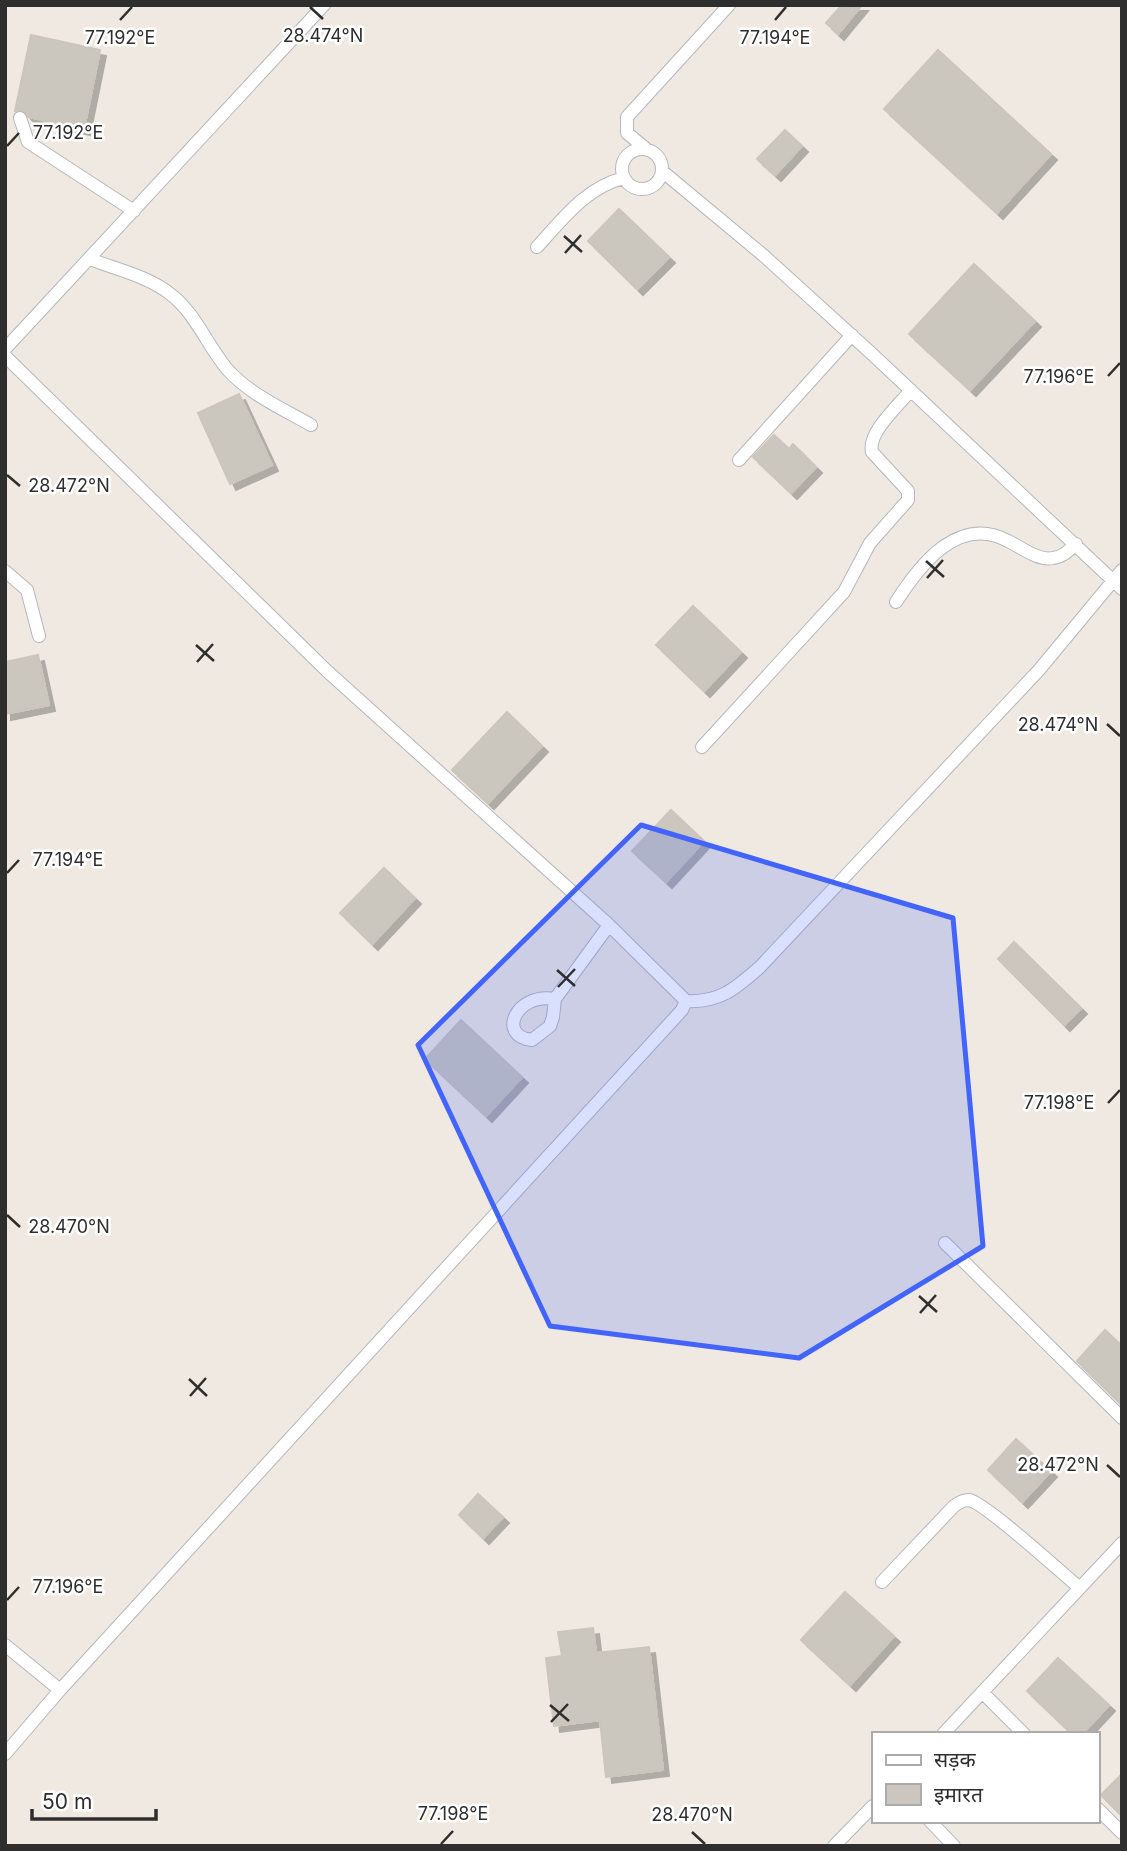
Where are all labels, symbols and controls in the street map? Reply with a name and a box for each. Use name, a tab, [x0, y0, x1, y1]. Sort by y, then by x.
text: 28.474°N	[283, 25, 363, 46]
text: 77.192°E	[85, 27, 155, 48]
text: 77.194°E	[740, 27, 810, 48]
text: 77.192°E	[33, 122, 103, 143]
text: 77.196°E	[1024, 366, 1094, 387]
text: 28.472°N	[28, 475, 110, 496]
text: 28.474°N	[1018, 714, 1098, 735]
text: 77.194°E	[33, 849, 103, 870]
text: 77.198°E	[1024, 1092, 1094, 1113]
text: 28.470°N	[28, 1216, 110, 1237]
text: 28.472°N	[1017, 1454, 1099, 1475]
text: 77.196°E	[33, 1576, 103, 1597]
legend	[872, 1732, 1099, 1823]
text: सड़क	[934, 1747, 976, 1772]
scale bar	[32, 1778, 156, 1822]
text: इमारत	[934, 1782, 984, 1807]
text: 50 m	[42, 1789, 92, 1814]
text: 77.198°E	[418, 1803, 488, 1824]
text: 28.470°N	[651, 1804, 733, 1825]

